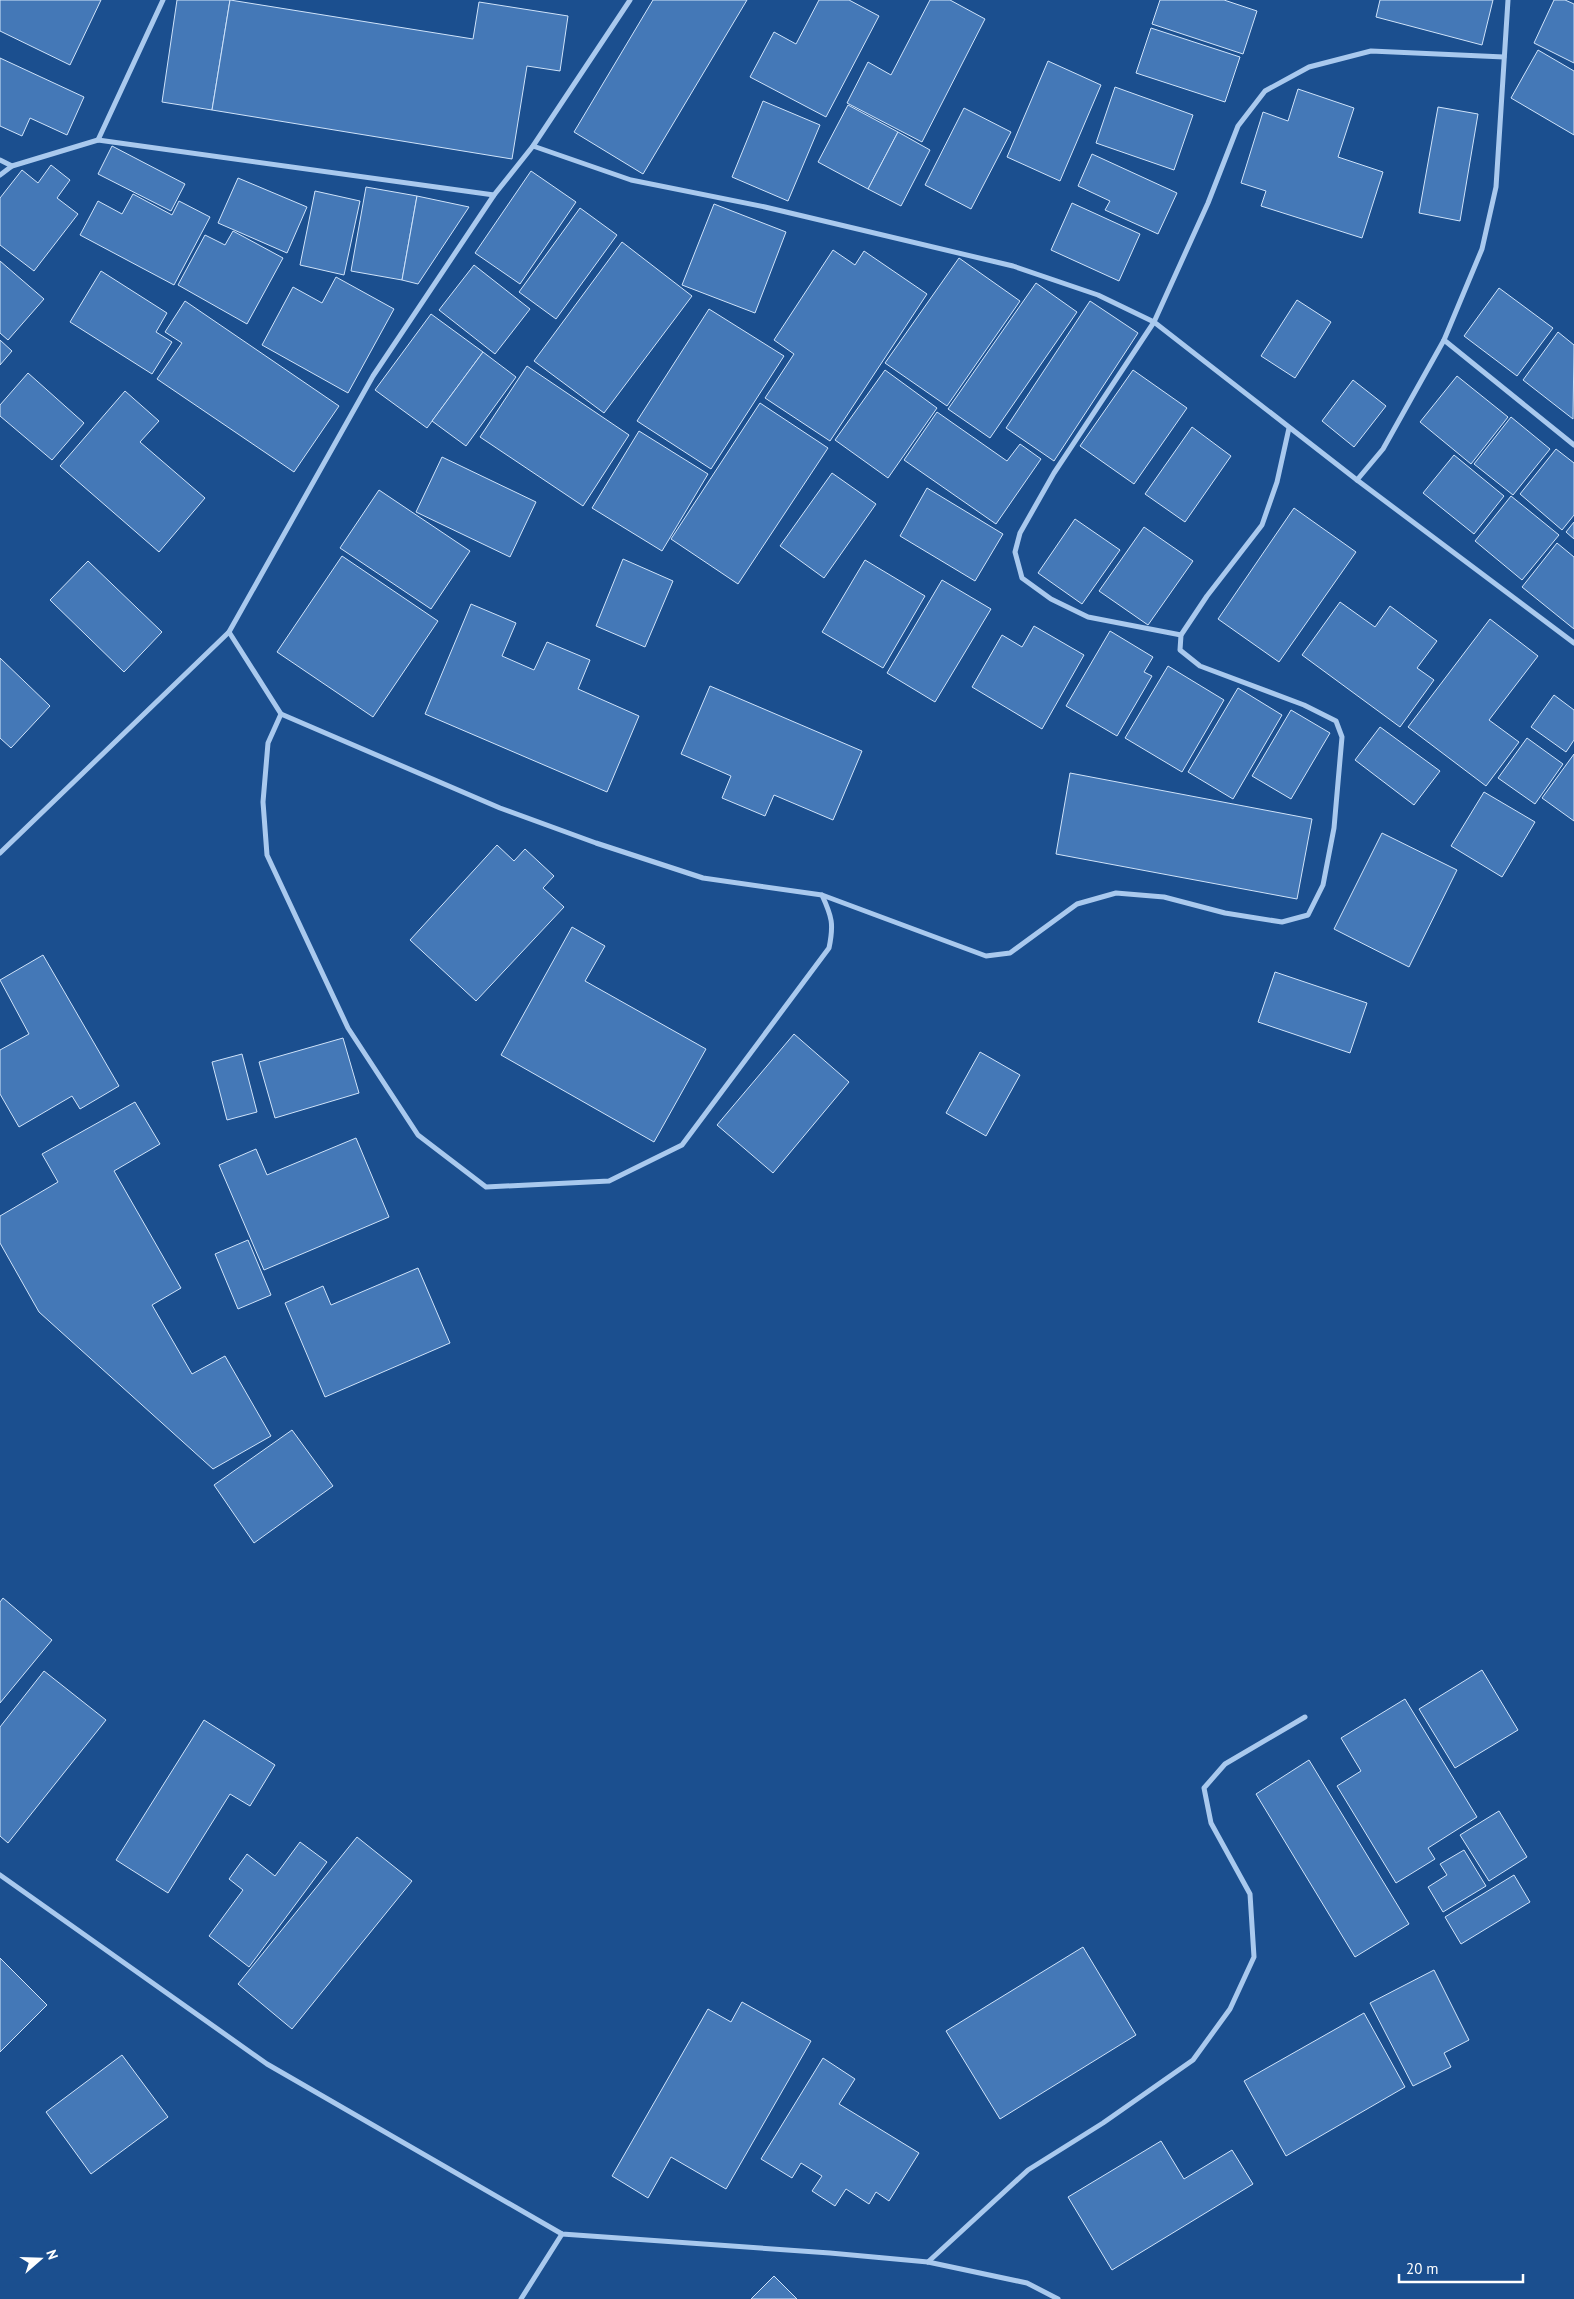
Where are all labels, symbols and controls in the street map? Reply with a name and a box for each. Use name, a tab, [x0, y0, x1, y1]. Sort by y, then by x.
north arrow	[15, 2234, 65, 2284]
text: N	[42, 2247, 62, 2262]
scale bar	[1399, 2252, 1523, 2284]
text: 20 m	[1406, 2259, 1439, 2278]

